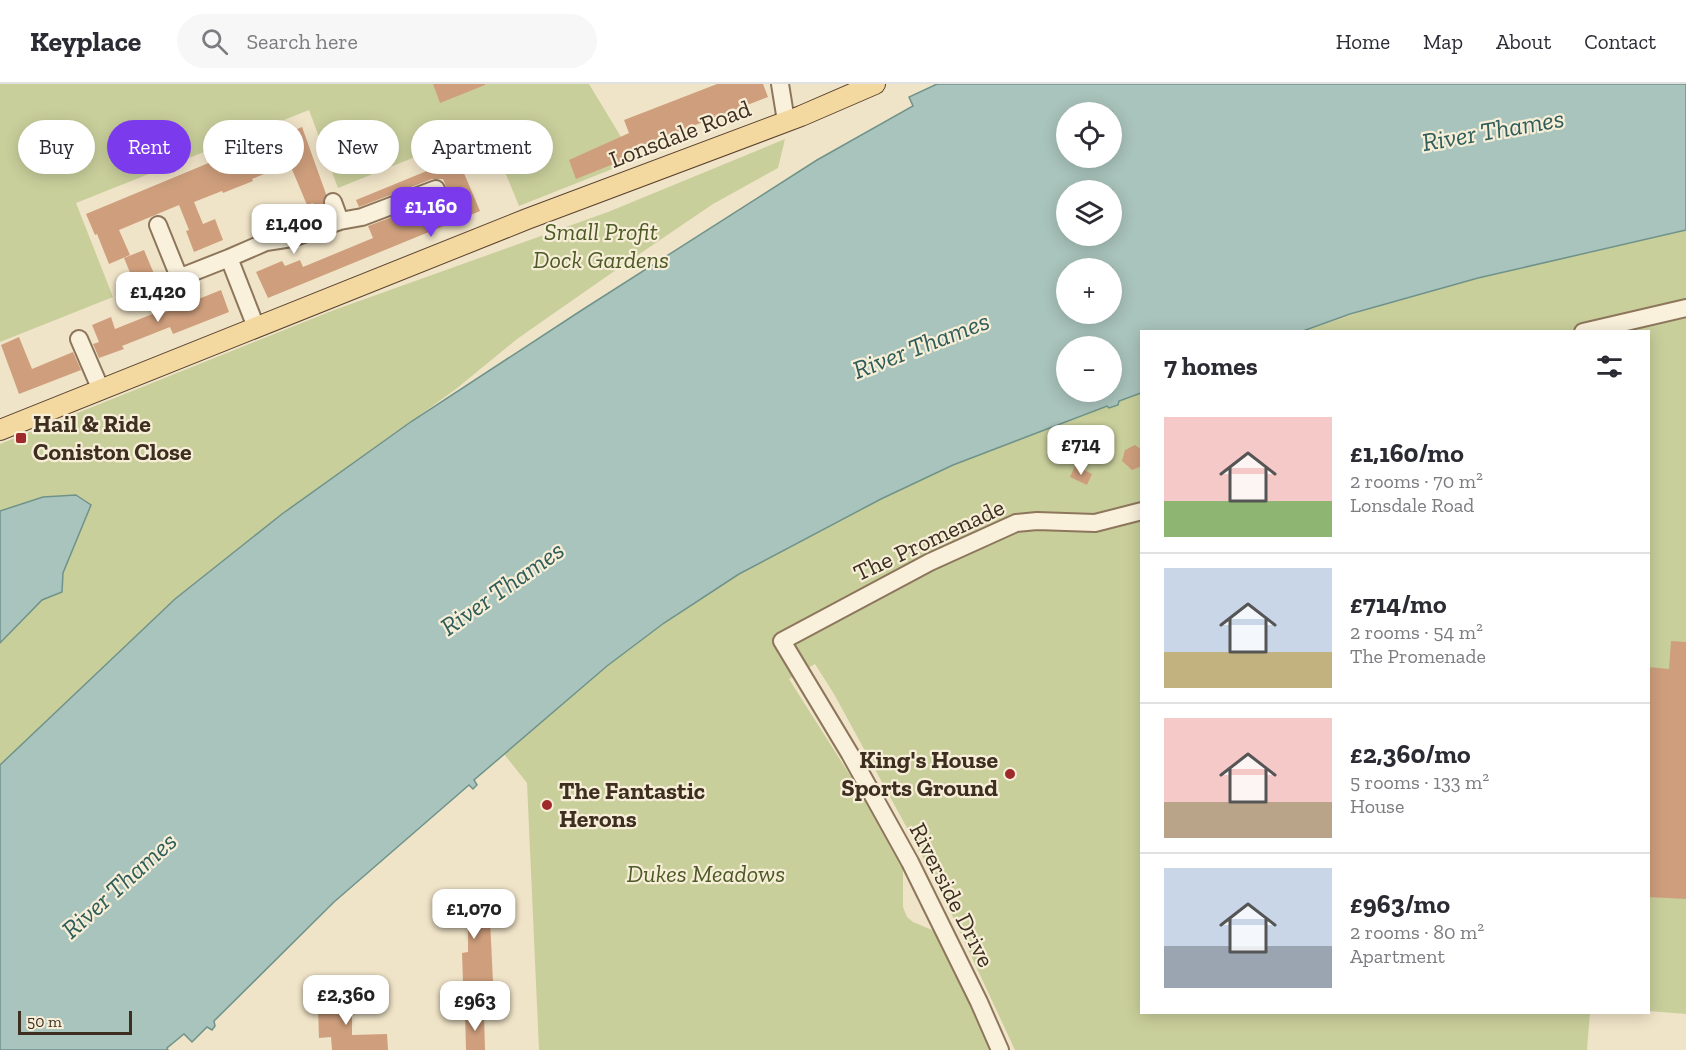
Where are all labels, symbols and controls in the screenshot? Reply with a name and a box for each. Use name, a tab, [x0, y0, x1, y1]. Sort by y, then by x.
search box	[177, 14, 597, 68]
text: Keyplace	[30, 25, 141, 58]
icon: search	[198, 25, 231, 58]
text: Search here	[246, 28, 358, 55]
text: Home	[1336, 29, 1390, 54]
text: Map	[1423, 29, 1463, 54]
text: About	[1496, 29, 1551, 54]
text: Contact	[1584, 29, 1656, 54]
street label: Lonsdale Road	[605, 93, 755, 174]
map controls	[1056, 102, 1122, 402]
button: locate	[1056, 102, 1122, 168]
water label: River Thames	[1419, 102, 1567, 158]
chip: Buy	[18, 120, 95, 174]
chip: Rent	[107, 120, 191, 174]
chip: Filters	[203, 120, 304, 174]
chip: New	[316, 120, 399, 174]
chip: Apartment	[411, 120, 553, 174]
button: layers	[1056, 180, 1122, 246]
pin: £1,160	[382, 187, 480, 238]
text: £1,160	[405, 194, 457, 218]
pin: £1,400	[245, 204, 343, 255]
text: £1,400	[266, 211, 322, 235]
park label: Small Profit Dock Gardens	[533, 217, 669, 274]
button: +	[1056, 258, 1122, 324]
pin: £1,420	[109, 272, 207, 323]
text: £1,420	[130, 279, 186, 303]
water label: River Thames	[848, 304, 994, 386]
button: −	[1056, 336, 1122, 402]
text: 7 homes	[1164, 350, 1258, 382]
icon: filters	[1593, 350, 1626, 383]
place label: Hail & Ride Coniston Close	[33, 409, 192, 466]
pin: £714	[1045, 425, 1117, 476]
marker: Hail & Ride Coniston Close	[14, 431, 28, 445]
text: £714	[1061, 432, 1101, 456]
text: £1,160/mo	[1350, 437, 1464, 469]
icon: home	[1212, 441, 1284, 513]
text: 2 rooms · 70 m²	[1350, 469, 1483, 493]
street label: The Promenade	[849, 492, 1009, 587]
text: Lonsdale Road	[1350, 493, 1474, 517]
water label: River Thames	[434, 534, 570, 642]
text: £714/mo	[1350, 588, 1447, 620]
icon: home	[1212, 592, 1284, 664]
text: 2 rooms · 54 m²	[1350, 620, 1483, 644]
text: The Promenade	[1350, 644, 1486, 668]
text: £2,360/mo	[1350, 738, 1471, 770]
icon: home	[1212, 742, 1284, 814]
place label: King's House Sports Ground	[841, 745, 998, 802]
marker: King's House Sports Ground	[1003, 767, 1017, 781]
text: 5 rooms · 133 m²	[1350, 770, 1489, 794]
place label: The Fantastic Herons	[559, 776, 705, 833]
text: House	[1350, 794, 1404, 818]
marker: The Fantastic Herons	[540, 798, 554, 812]
street label: Riverside Drive	[904, 818, 1001, 972]
water label: River Thames	[55, 825, 183, 945]
park label: Dukes Meadows	[627, 859, 785, 888]
text: £963/mo	[1350, 888, 1450, 920]
pin: £1,070	[425, 889, 523, 940]
icon: home	[1212, 892, 1284, 964]
text: £1,070	[446, 896, 502, 920]
text: 2 rooms · 80 m²	[1350, 920, 1484, 944]
text: Apartment	[1350, 944, 1445, 968]
pin: £2,360	[297, 975, 395, 1026]
pin: £963	[439, 981, 511, 1032]
text: £2,360	[317, 982, 375, 1006]
text: £963	[454, 988, 496, 1012]
scale bar	[18, 1008, 132, 1036]
text: 50 m	[27, 1012, 62, 1031]

